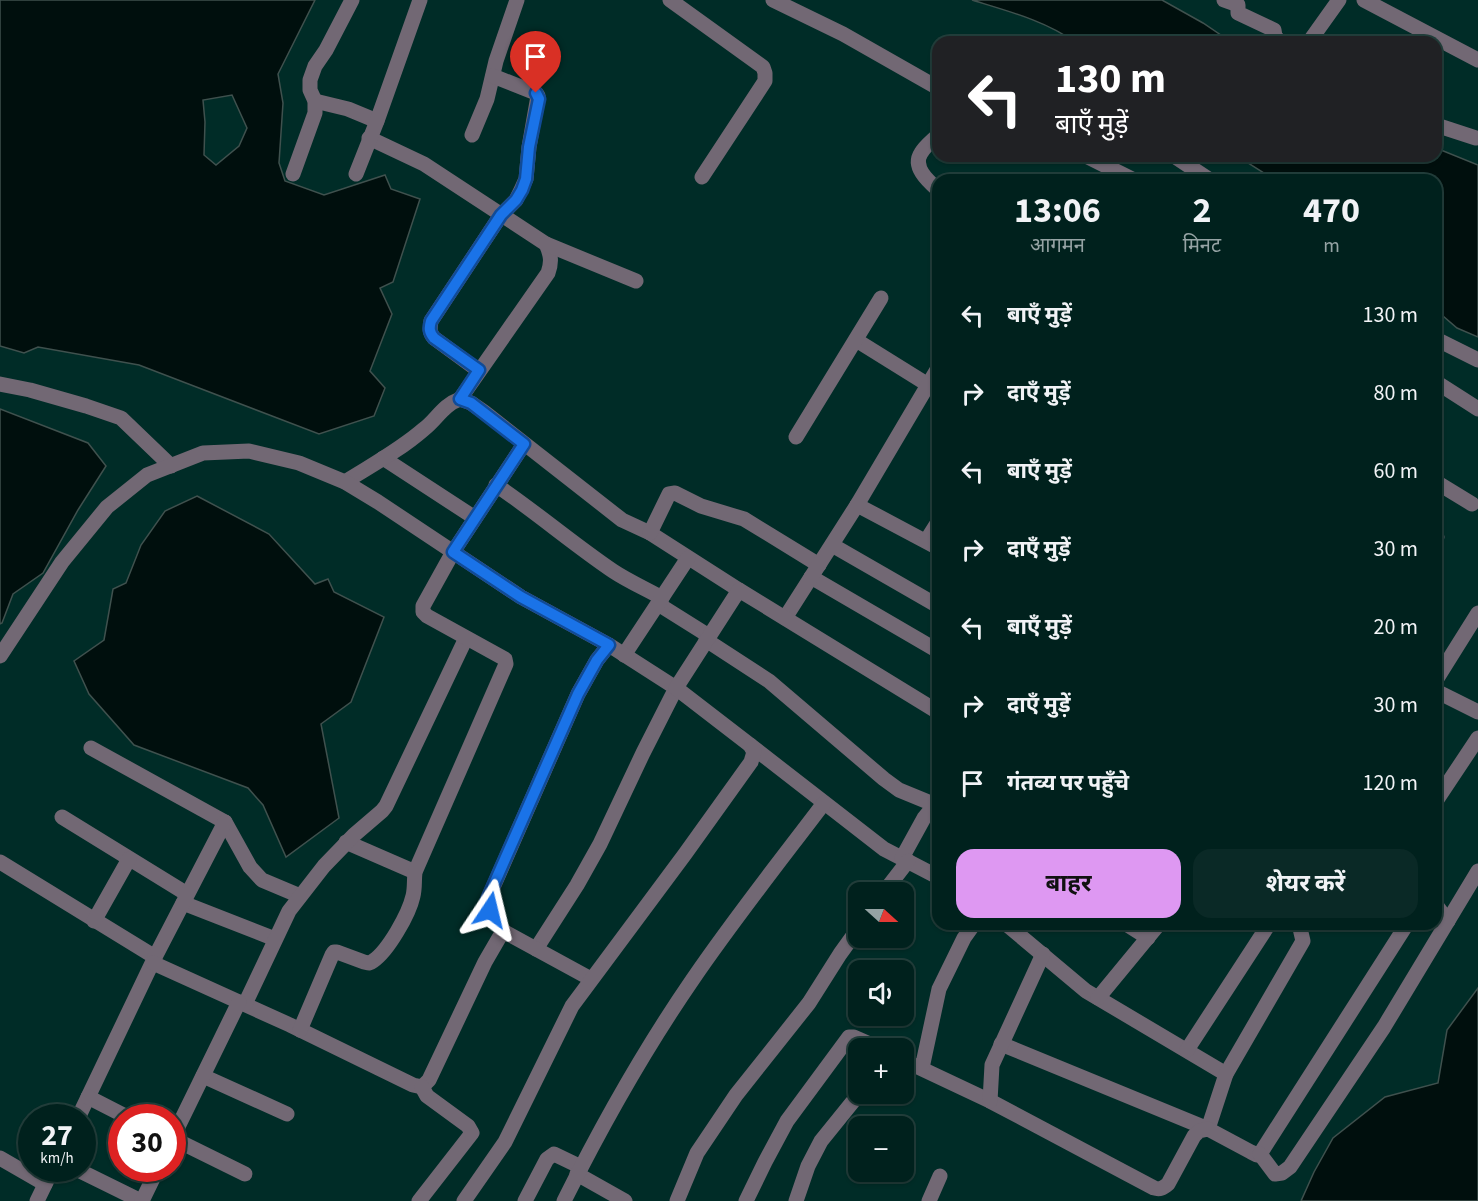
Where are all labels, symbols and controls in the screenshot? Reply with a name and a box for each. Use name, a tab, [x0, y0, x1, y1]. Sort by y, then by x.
pin	[510, 31, 561, 93]
icon: arrive	[519, 40, 552, 73]
text: 130 m	[1055, 49, 1166, 109]
icon: left	[956, 60, 1034, 138]
text: बाएँ मुड़ें	[1055, 105, 1128, 144]
text: 13:06	[1014, 185, 1101, 236]
text: 2	[1192, 185, 1211, 236]
text: 470	[1303, 185, 1360, 236]
text: आगमन	[1030, 232, 1085, 260]
text: मिनट	[1183, 232, 1221, 260]
text: m	[1323, 232, 1340, 260]
icon: left	[956, 299, 989, 332]
text: बाएँ मुड़ें	[1007, 299, 1072, 331]
text: 130 m	[1363, 299, 1418, 331]
icon: right	[956, 377, 989, 410]
text: दाएँ मुड़ें	[1007, 377, 1070, 409]
text: 80 m	[1373, 377, 1418, 409]
icon: left	[956, 455, 989, 488]
text: बाएँ मुड़ें	[1007, 455, 1072, 487]
text: 60 m	[1373, 455, 1418, 487]
icon: right	[956, 533, 989, 566]
text: दाएँ मुड़ें	[1007, 533, 1070, 565]
text: 30 m	[1373, 533, 1418, 565]
icon: left	[956, 611, 989, 644]
text: बाएँ मुड़ें	[1007, 611, 1072, 643]
text: 20 m	[1373, 611, 1418, 643]
icon: right	[956, 689, 989, 722]
text: दाएँ मुड़ें	[1007, 689, 1070, 721]
text: 30 m	[1373, 689, 1418, 721]
icon: arrive	[956, 767, 989, 800]
text: गंतव्य पर पहुँचे	[1007, 767, 1129, 799]
text: 120 m	[1363, 767, 1418, 799]
button: बाहर	[956, 849, 1181, 918]
button: शेयर करें	[1193, 849, 1418, 918]
position arrow	[458, 878, 522, 942]
north arrow	[848, 882, 914, 948]
map controls	[848, 882, 914, 1182]
button: sound	[848, 960, 914, 1026]
button: +	[848, 1038, 914, 1104]
speed limit sign: 30	[108, 1104, 186, 1182]
text: 27	[41, 1114, 73, 1157]
button: −	[848, 1116, 914, 1182]
text: km/h	[40, 1148, 74, 1169]

